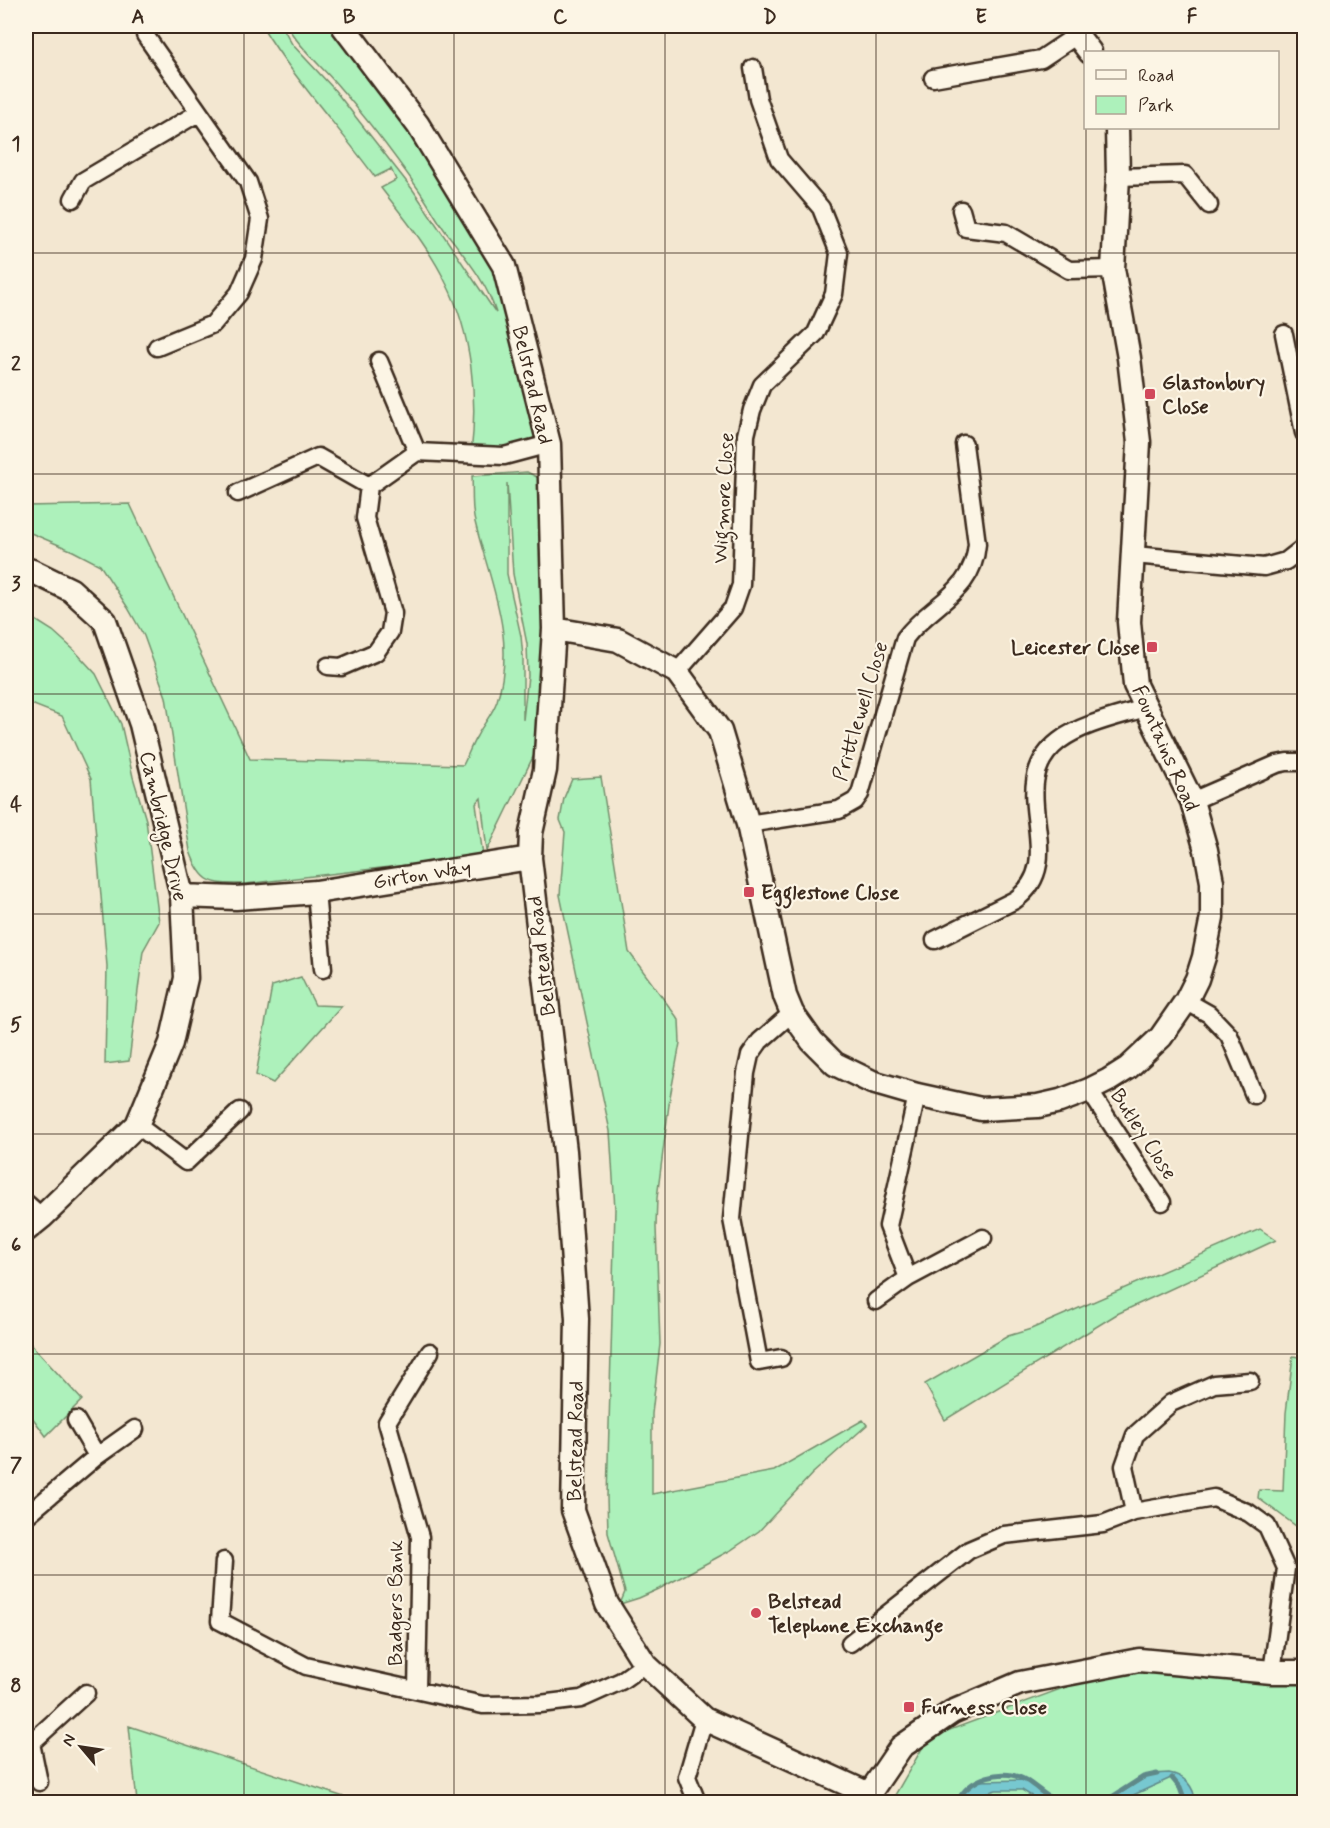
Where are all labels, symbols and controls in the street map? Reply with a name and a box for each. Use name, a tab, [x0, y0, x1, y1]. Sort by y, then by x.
text: A	[131, 4, 145, 31]
text: B	[343, 4, 356, 31]
text: C	[553, 4, 568, 31]
text: D	[763, 4, 777, 31]
text: E	[975, 4, 987, 31]
text: F	[1187, 4, 1198, 31]
legend	[1084, 51, 1279, 129]
text: Road	[1138, 64, 1174, 88]
text: Park	[1138, 94, 1174, 118]
text: 1	[12, 131, 20, 158]
street label: Belstead Road	[505, 323, 559, 447]
text: 2	[11, 351, 21, 378]
place label: Glastonbury Close	[1162, 369, 1265, 421]
marker: Glastonbury Close	[1143, 387, 1157, 401]
street label: Wigmore Close	[707, 432, 743, 564]
text: 3	[11, 571, 21, 598]
place label: Leicester Close	[1011, 634, 1140, 662]
street label: Prittlewell Close	[826, 638, 895, 785]
marker: Leicester Close	[1145, 640, 1159, 654]
street label: Fountains Road	[1125, 681, 1205, 816]
street label: Cambridge Drive	[131, 748, 194, 904]
text: 4	[10, 792, 22, 819]
street label: Girton Way	[371, 853, 473, 897]
place label: Egglestone Close	[761, 879, 900, 909]
marker: Egglestone Close	[742, 885, 756, 899]
street label: Belstead Road	[521, 894, 563, 1018]
text: 5	[10, 1012, 22, 1039]
street label: Butley Close	[1103, 1083, 1183, 1186]
text: 6	[11, 1232, 21, 1259]
street label: Belstead Road	[561, 1380, 591, 1502]
text: 7	[10, 1452, 22, 1479]
street label: Badgers Bank	[382, 1540, 411, 1666]
place label: Belstead Telephone Exchange	[768, 1588, 943, 1642]
marker: Belstead Telephone Exchange	[749, 1606, 763, 1620]
text: 8	[10, 1673, 22, 1700]
place label: Furness Close	[921, 1694, 1047, 1722]
marker: Furness Close	[902, 1700, 916, 1714]
north arrow	[51, 1717, 111, 1777]
text: N	[57, 1731, 81, 1750]

